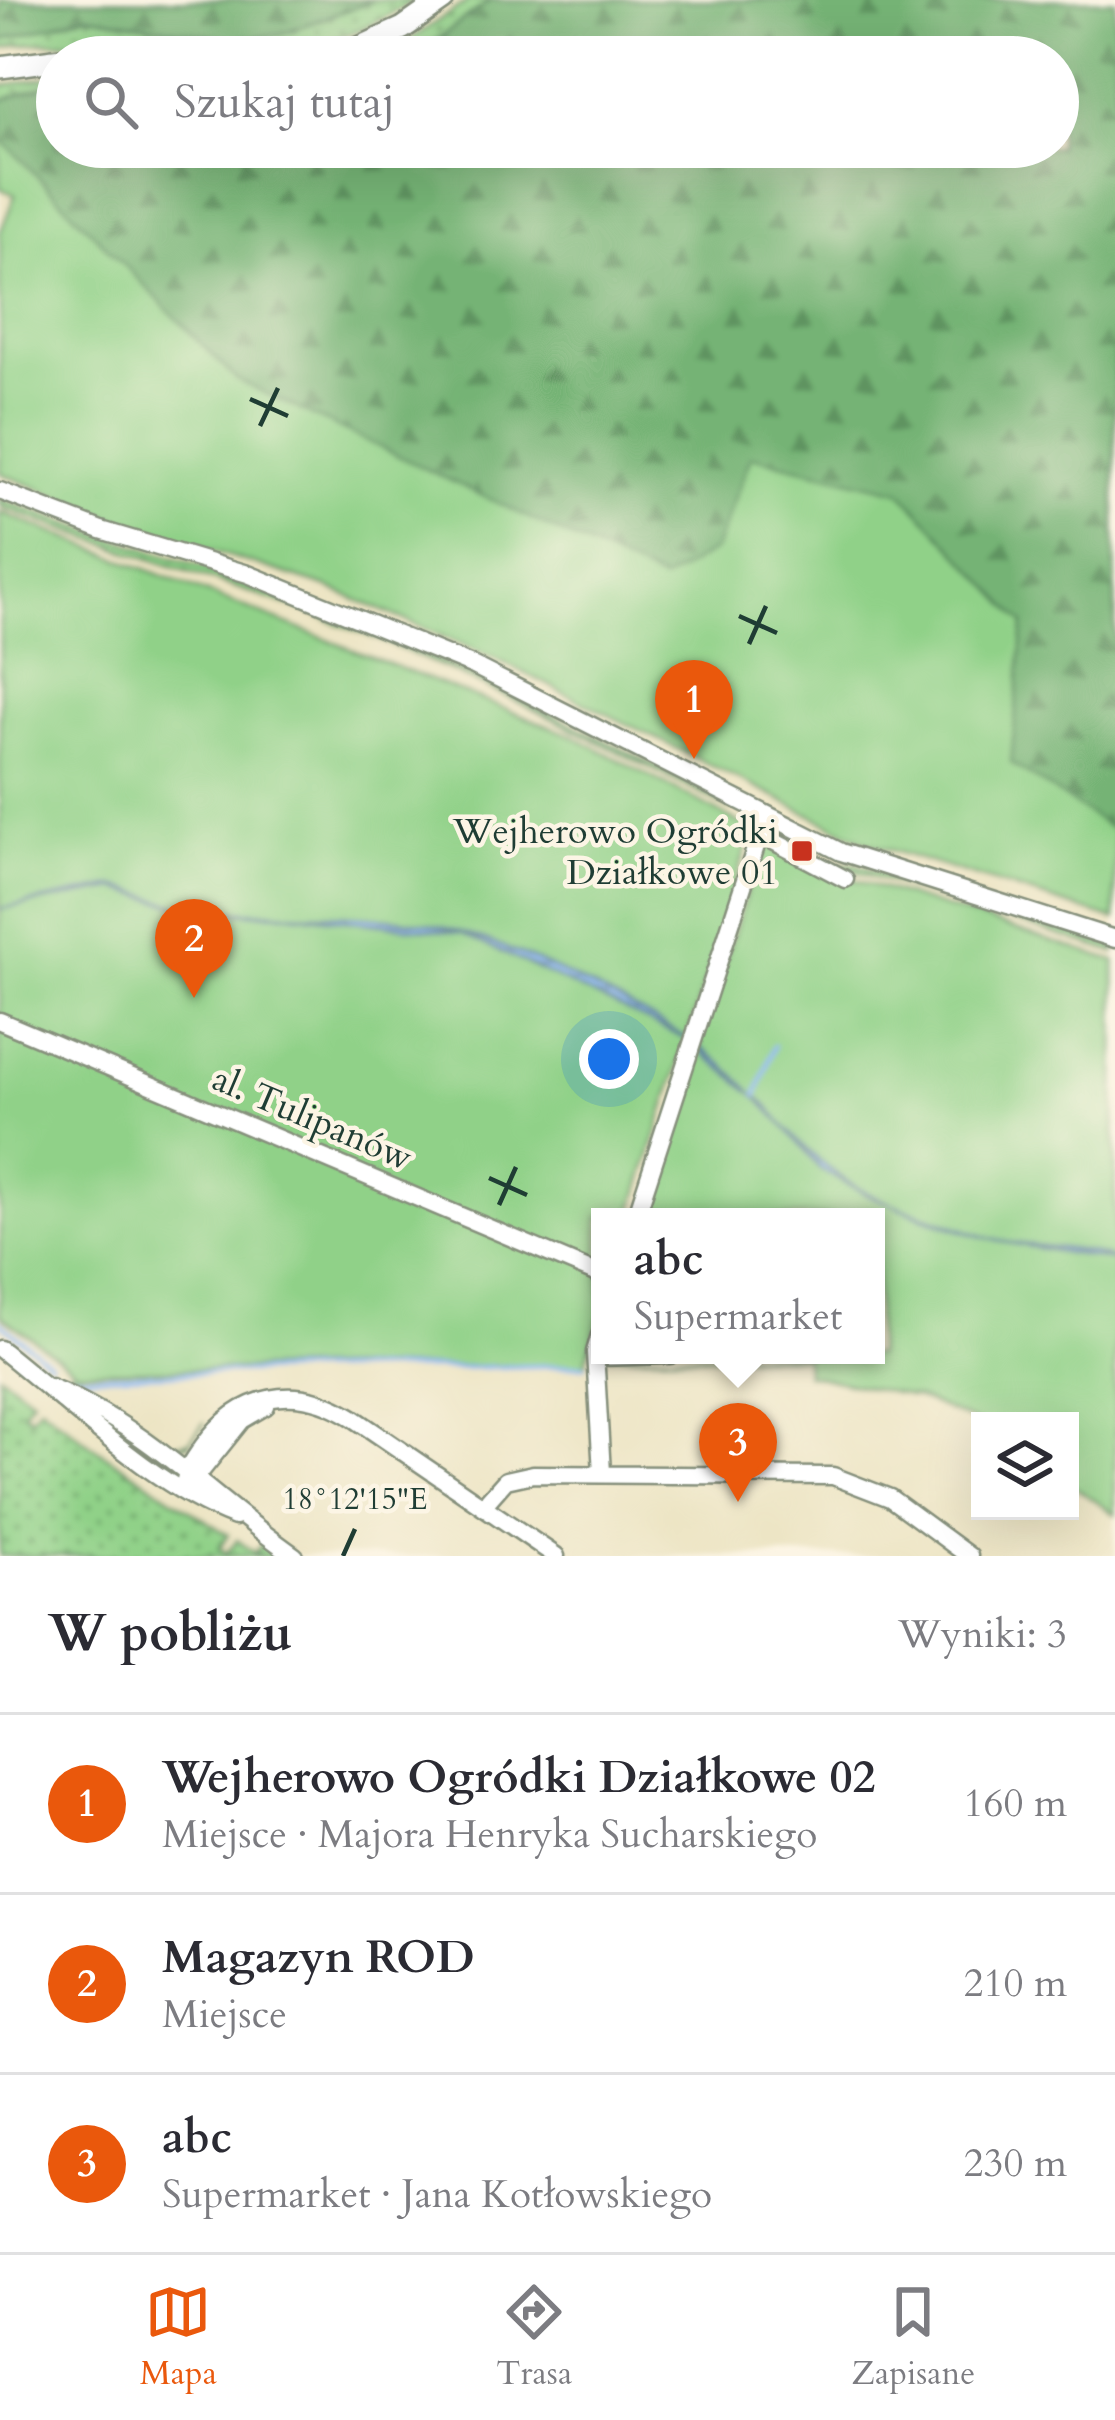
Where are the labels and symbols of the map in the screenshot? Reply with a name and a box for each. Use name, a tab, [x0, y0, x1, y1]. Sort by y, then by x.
pin: 1	[655, 660, 733, 759]
place label: Wejherowo Ogródki Działkowe 01	[452, 807, 778, 897]
marker: Wejherowo Ogródki Działkowe 01	[789, 838, 815, 864]
pin: 2	[155, 899, 233, 998]
your location	[579, 1029, 639, 1089]
street label: al. Tulipanów	[205, 1054, 420, 1182]
pin: 3	[699, 1403, 777, 1502]
text: 18°12'15"E	[282, 1479, 428, 1520]

